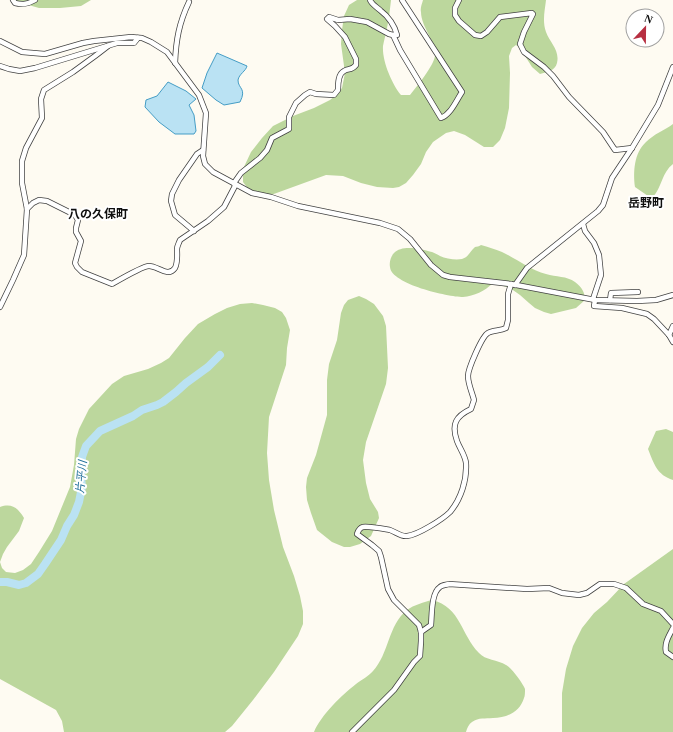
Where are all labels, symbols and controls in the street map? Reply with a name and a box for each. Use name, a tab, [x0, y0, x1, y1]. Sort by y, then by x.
north arrow	[625, 8, 665, 48]
text: N	[643, 12, 655, 26]
district label: 岳野町	[628, 196, 664, 210]
district label: 八の久保町	[68, 207, 128, 221]
water label: 片平川	[74, 459, 89, 494]

